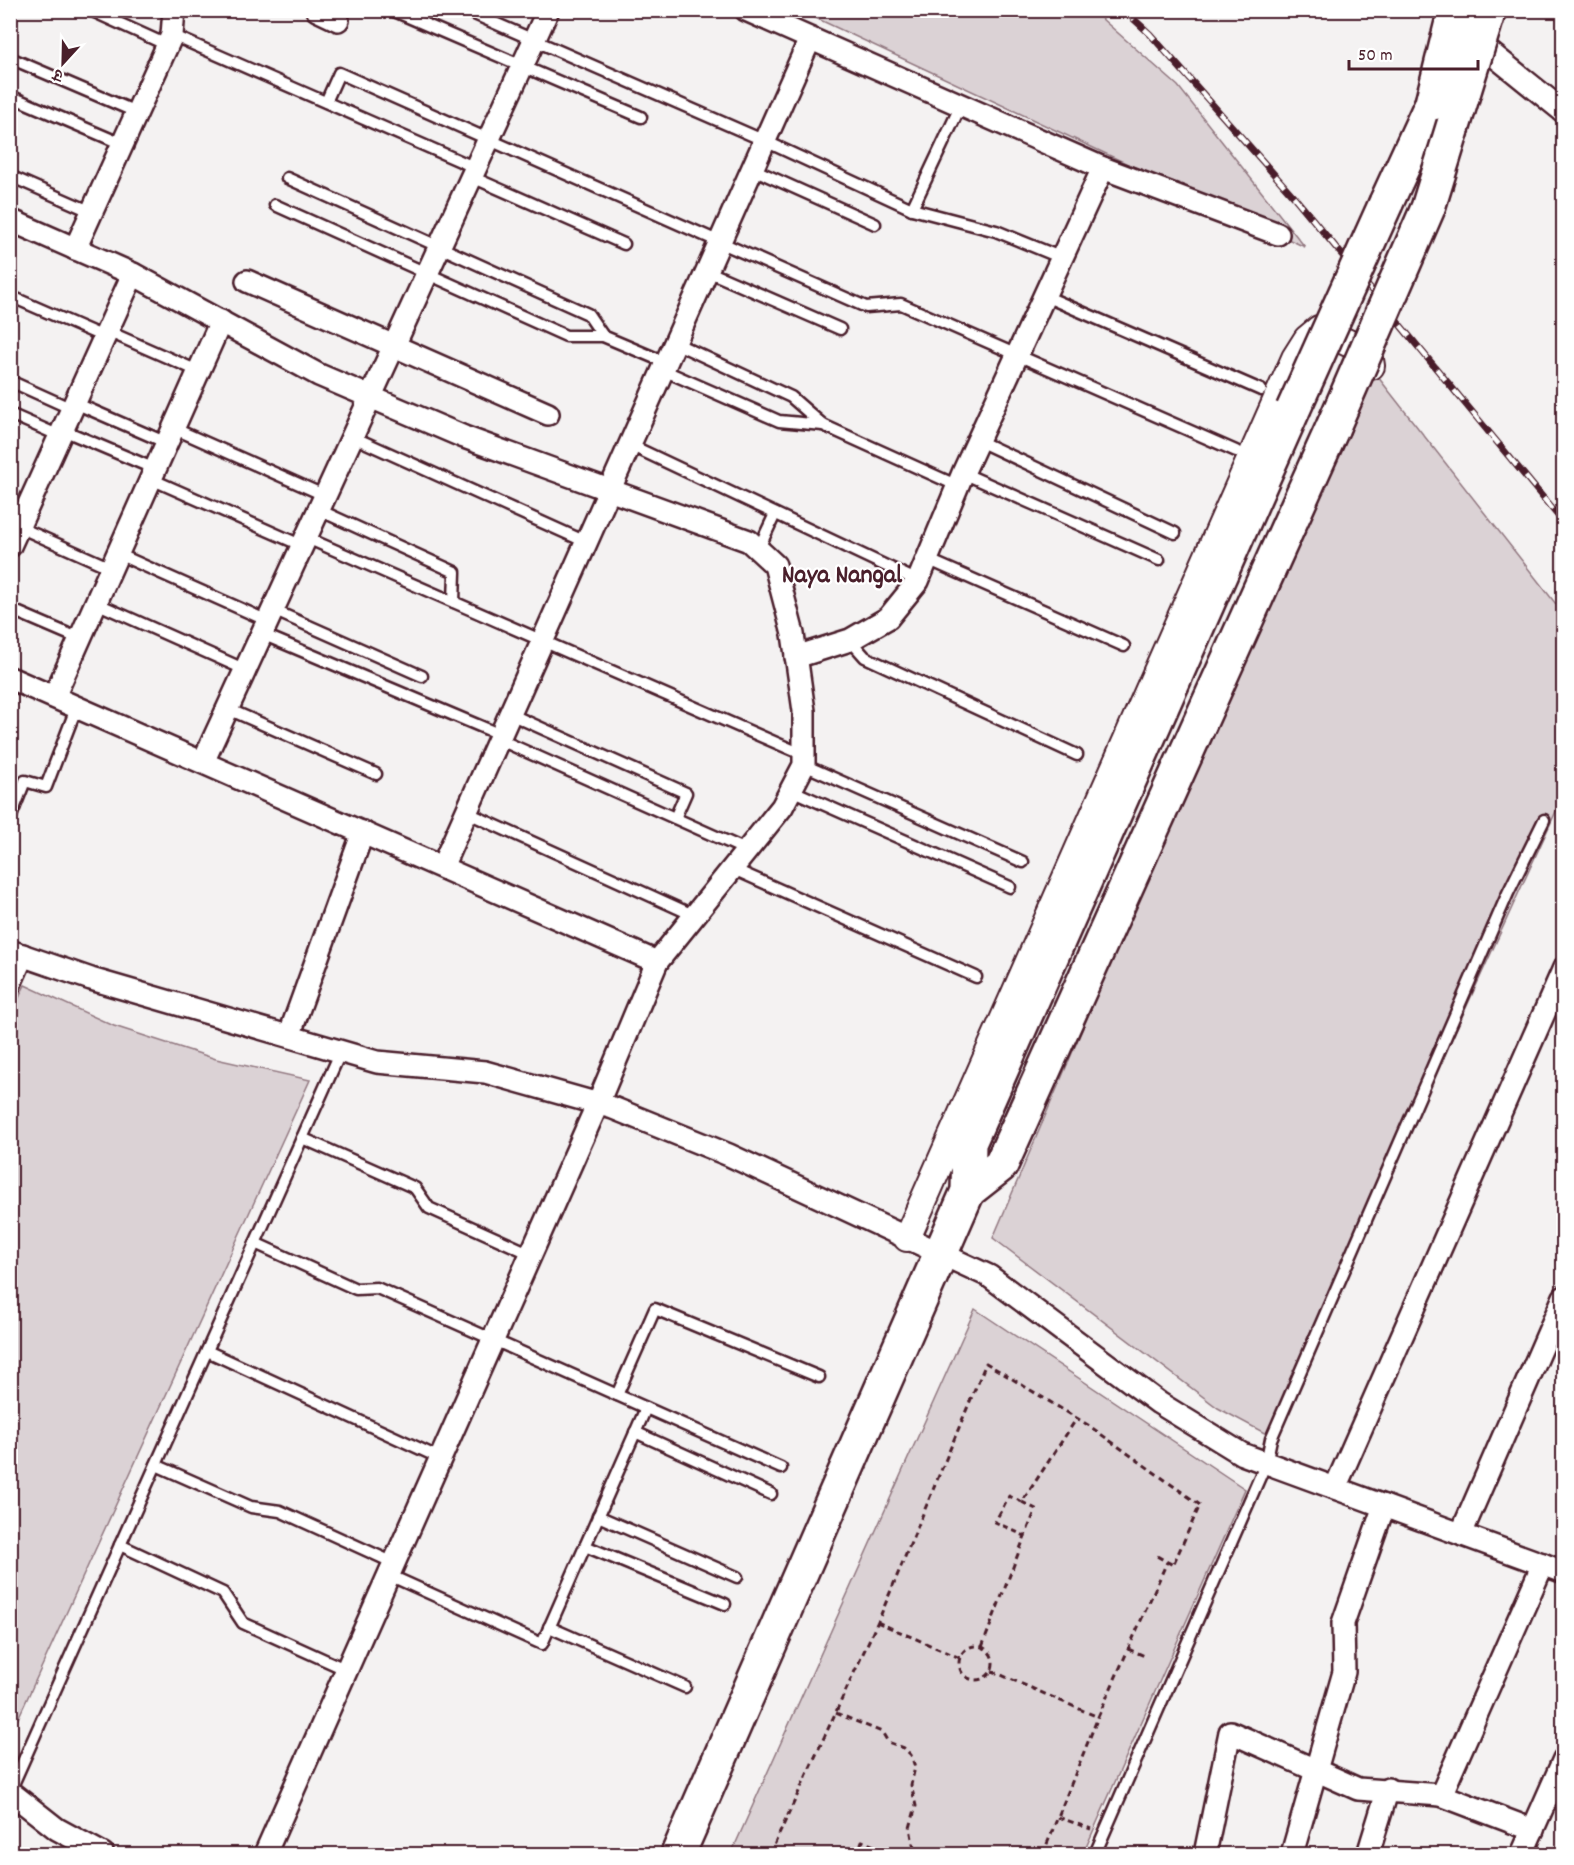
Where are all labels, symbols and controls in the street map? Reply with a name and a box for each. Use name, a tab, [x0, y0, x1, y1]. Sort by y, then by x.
north arrow	[33, 33, 93, 93]
scale bar	[1349, 33, 1478, 71]
text: 50 m	[1358, 44, 1393, 69]
text: उ	[49, 62, 68, 87]
district label: Naya Nangal	[782, 558, 903, 595]

